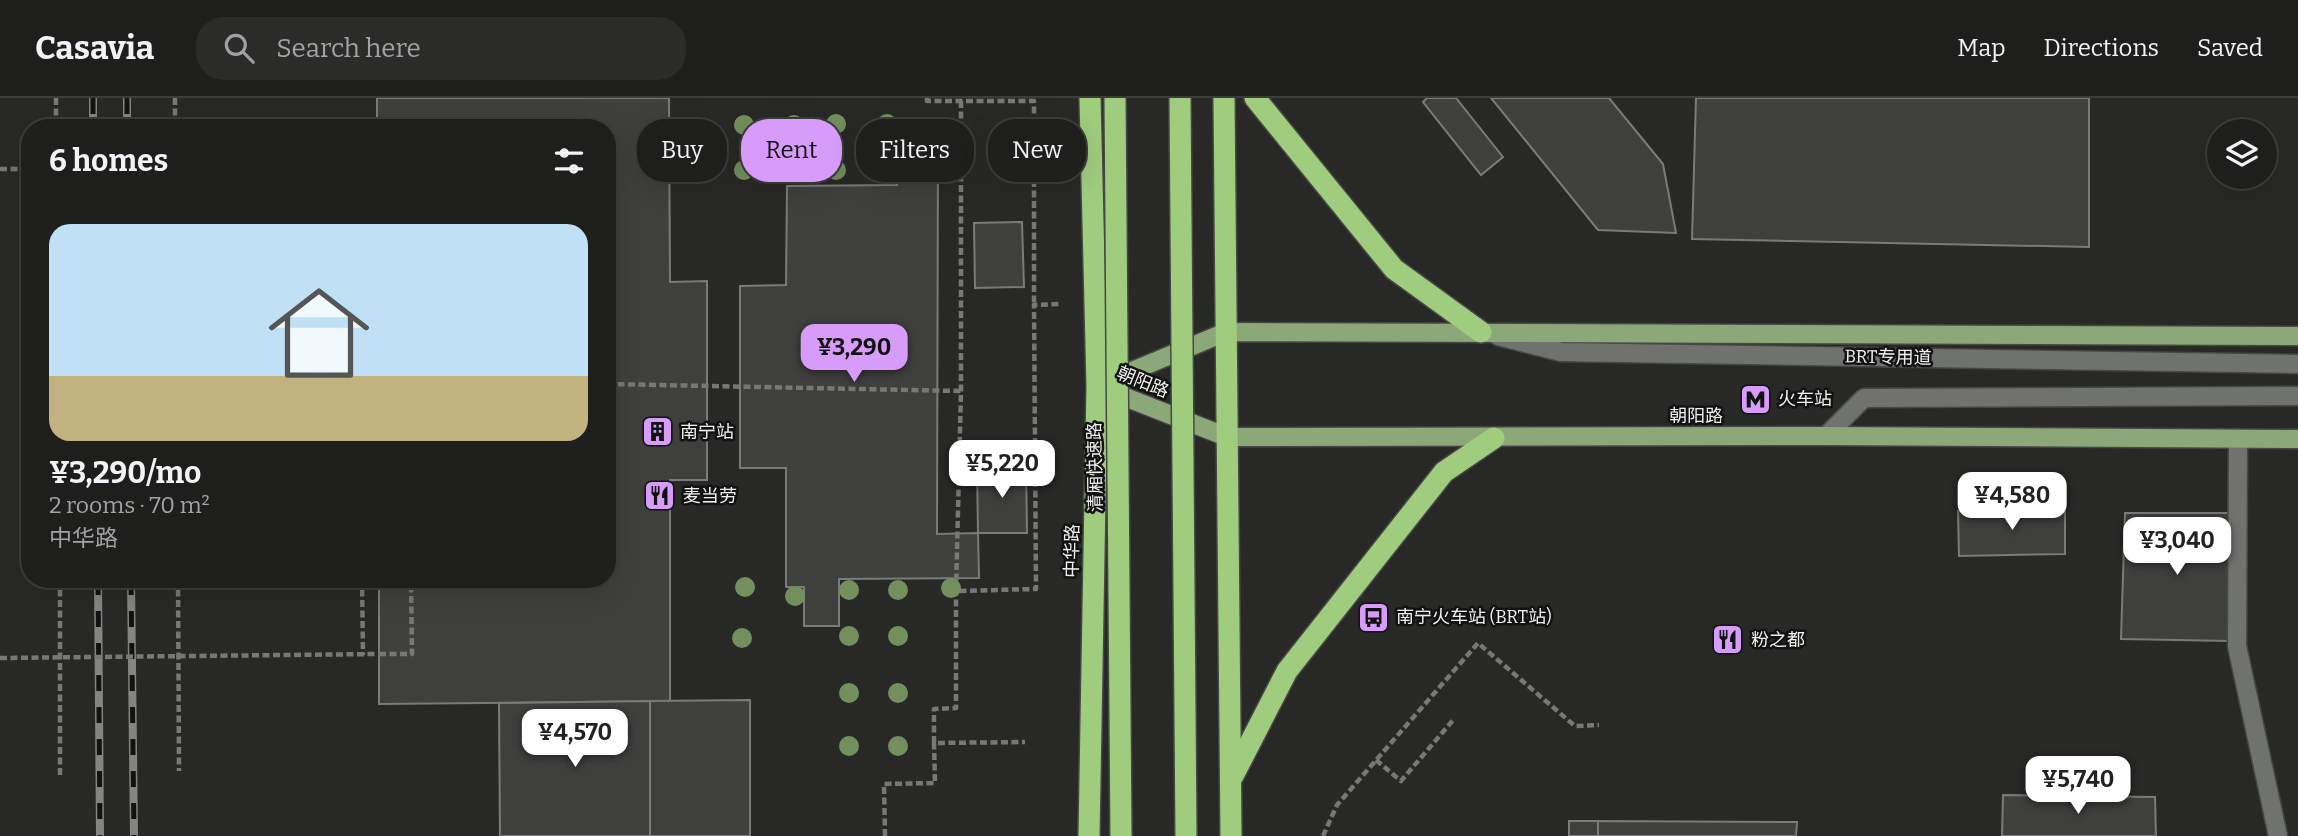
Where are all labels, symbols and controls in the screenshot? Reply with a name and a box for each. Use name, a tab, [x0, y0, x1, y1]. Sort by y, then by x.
search box	[196, 17, 686, 80]
text: Casavia	[35, 28, 154, 68]
icon: search	[220, 29, 258, 67]
text: Search here	[276, 33, 421, 64]
text: Map	[1957, 34, 2006, 62]
text: Directions	[2044, 34, 2159, 62]
text: Saved	[2197, 34, 2263, 62]
chip: Buy	[637, 119, 727, 182]
chip: Rent	[741, 119, 842, 182]
chip: Filters	[856, 119, 974, 182]
chip: New	[988, 119, 1086, 182]
map controls	[2207, 119, 2277, 189]
button: layers	[2207, 119, 2277, 189]
icon: filters	[550, 142, 588, 180]
text: 6 homes	[49, 143, 168, 179]
icon: home	[256, 270, 382, 396]
pin: ¥3,290	[797, 324, 911, 384]
text: ¥3,290	[817, 333, 891, 361]
street label: BRT专用道	[1844, 345, 1932, 369]
street label: 朝阳路	[1114, 362, 1172, 402]
metro station icon: 火车站	[1738, 382, 1772, 416]
place label: 火车站	[1778, 388, 1832, 410]
street label: 朝阳路	[1669, 405, 1723, 427]
building icon: 南宁站	[640, 415, 674, 449]
place label: 南宁站	[680, 421, 734, 443]
street label: 清厢快速路	[1083, 422, 1107, 512]
pin: ¥5,220	[945, 440, 1059, 500]
text: ¥5,220	[965, 449, 1039, 477]
text: ¥3,290/mo	[49, 455, 201, 491]
pin: ¥4,580	[1955, 472, 2069, 532]
restaurant icon: 麦当劳	[643, 479, 677, 513]
text: ¥4,580	[1974, 481, 2050, 509]
place label: 麦当劳	[683, 485, 737, 507]
text: 2 rooms · 70 m²	[49, 491, 210, 519]
pin: ¥3,040	[2120, 518, 2234, 577]
text: 中华路	[49, 524, 118, 552]
street label: 中华路	[1061, 524, 1083, 578]
text: ¥3,040	[2139, 526, 2215, 554]
bus stop icon: 南宁火车站 (BRT站)	[1356, 600, 1390, 634]
place label: 南宁火车站 (BRT站)	[1396, 606, 1552, 628]
restaurant icon: 粉之都	[1711, 623, 1745, 657]
place label: 粉之都	[1751, 629, 1805, 651]
pin: ¥4,570	[518, 710, 632, 769]
text: ¥4,570	[538, 718, 612, 746]
pin: ¥5,740	[2021, 756, 2135, 816]
text: ¥5,740	[2042, 765, 2114, 793]

